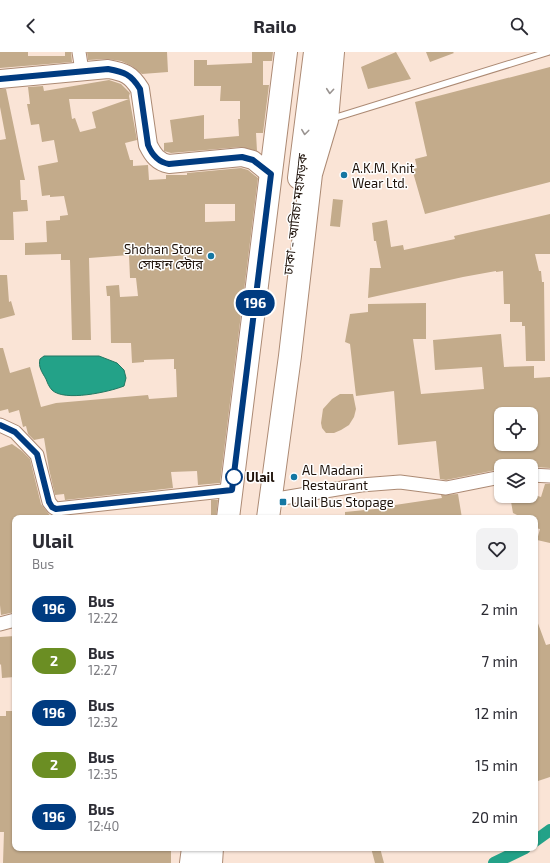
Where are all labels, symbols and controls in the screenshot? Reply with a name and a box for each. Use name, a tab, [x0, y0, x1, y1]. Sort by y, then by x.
icon: back	[20, 15, 42, 37]
text: Railo	[253, 15, 297, 37]
icon: search	[508, 15, 530, 37]
one-way arrow	[325, 88, 334, 94]
one-way arrow	[301, 129, 310, 135]
street label: ঢাকা - আরিচা মহাসড়ক	[280, 152, 310, 277]
place label: A.K.M. Knit Wear Ltd.	[352, 160, 414, 191]
marker: A.K.M. Knit Wear Ltd.	[339, 170, 349, 180]
place label: Shohan Store সোহান স্টোর	[124, 241, 203, 272]
marker: Shohan Store সোহান স্টোর	[206, 251, 216, 261]
line badge: 196	[232, 290, 278, 316]
text: 196	[244, 294, 266, 311]
map controls	[494, 407, 538, 503]
button: locate	[494, 407, 538, 451]
button: layers	[494, 459, 538, 503]
place label: AL Madani Restaurant	[302, 462, 368, 493]
marker: Ulail	[225, 468, 243, 486]
place label: Ulail	[246, 469, 275, 485]
marker: AL Madani Restaurant	[289, 472, 299, 482]
place label: Ulail Bus Stopage	[291, 494, 394, 510]
marker: Ulail Bus Stopage	[278, 497, 288, 507]
button: heart	[476, 528, 518, 570]
text: Ulail	[32, 529, 74, 552]
text: Bus	[32, 556, 54, 572]
text: Bus	[88, 592, 114, 610]
text: 196	[43, 600, 65, 617]
text: 2 min	[481, 600, 518, 618]
text: 12:22	[88, 610, 118, 626]
text: Bus	[88, 644, 114, 662]
text: 2	[50, 652, 58, 669]
text: 7 min	[481, 652, 518, 670]
text: 12:27	[88, 662, 118, 678]
text: Bus	[88, 696, 114, 714]
text: 196	[43, 704, 65, 721]
text: 12 min	[475, 704, 518, 722]
text: 12:32	[88, 714, 118, 730]
text: Bus	[88, 748, 114, 766]
text: 2	[50, 756, 58, 773]
text: 15 min	[475, 756, 518, 774]
text: 12:35	[88, 766, 118, 782]
text: Bus	[88, 800, 114, 818]
text: 196	[43, 808, 65, 825]
text: 20 min	[472, 808, 518, 826]
text: 12:40	[88, 818, 119, 834]

